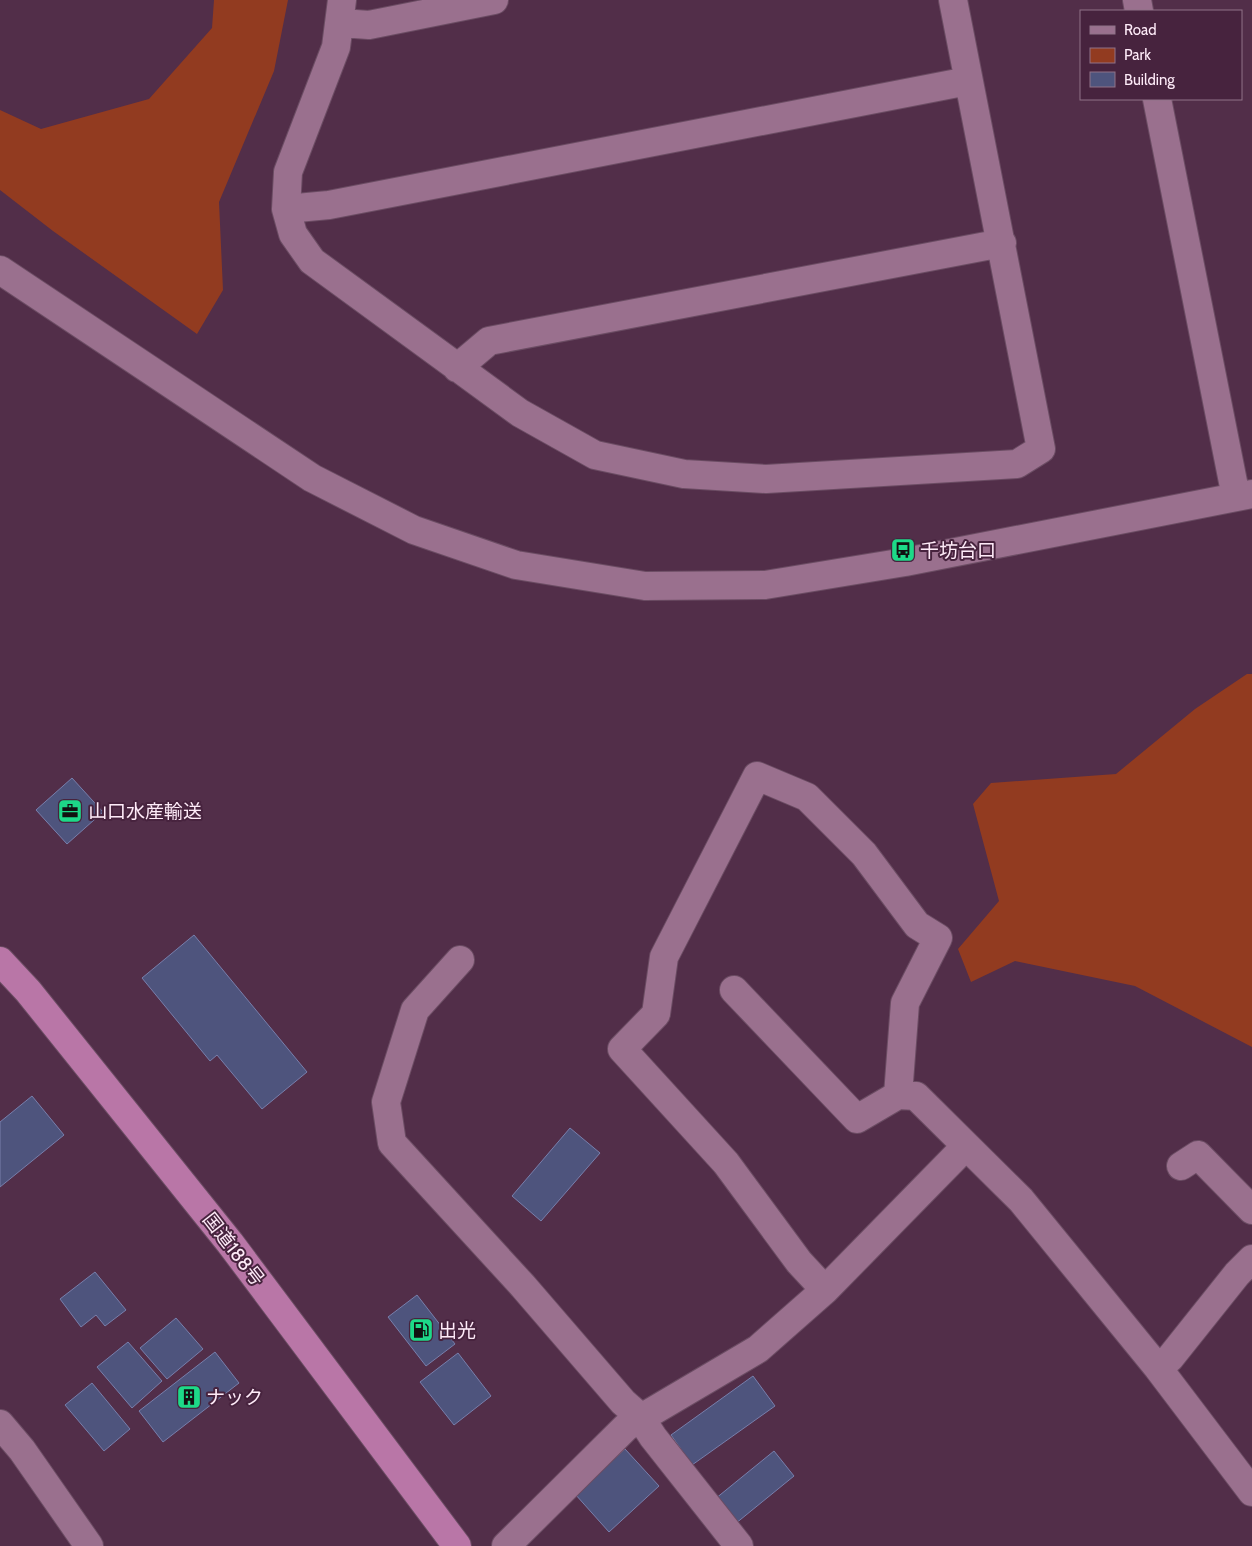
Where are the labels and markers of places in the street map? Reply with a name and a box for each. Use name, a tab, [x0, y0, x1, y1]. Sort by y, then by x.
bus stop icon: 千坊台口	[890, 537, 916, 563]
place label: 千坊台口	[920, 539, 996, 562]
office icon: 山口水産輸送	[57, 798, 83, 824]
place label: 山口水産輸送	[88, 800, 202, 823]
fuel station icon: 出光	[408, 1317, 434, 1343]
place label: 出光	[438, 1319, 476, 1342]
building icon: ナック	[176, 1384, 202, 1410]
place label: ナック	[206, 1386, 263, 1409]

